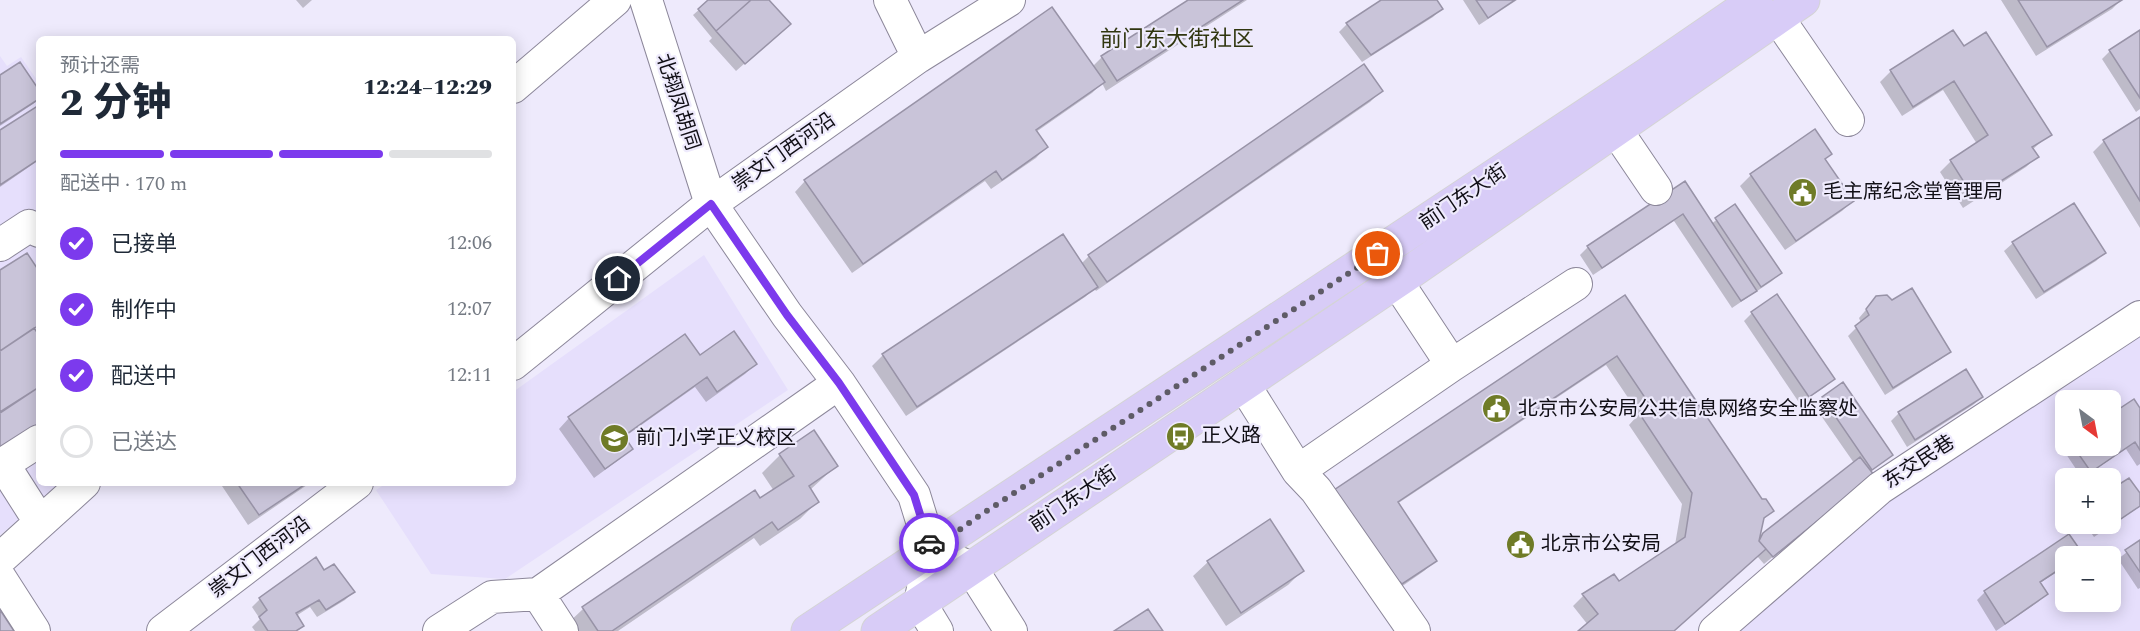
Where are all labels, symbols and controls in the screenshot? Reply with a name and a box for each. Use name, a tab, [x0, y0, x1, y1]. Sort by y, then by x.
district label: 前门东大街社区	[1100, 23, 1254, 56]
street label: 北翔凤胡同	[648, 50, 708, 154]
text: 预计还需	[60, 51, 140, 81]
text: 12:24–12:29	[363, 71, 492, 104]
text: 2 分钟	[60, 74, 171, 133]
street label: 崇文门西河沿	[726, 105, 842, 199]
street label: 前门东大街	[1413, 157, 1513, 237]
text: 配送中 · 170 m	[60, 169, 187, 199]
public building icon: 毛主席纪念堂管理局	[1786, 176, 1818, 208]
place label: 毛主席纪念堂管理局	[1823, 177, 2003, 207]
icon: check	[60, 227, 93, 260]
text: 已接单	[111, 228, 177, 261]
text: 12:06	[447, 228, 492, 258]
pin	[1352, 228, 1403, 279]
icon: bag	[1361, 237, 1394, 270]
pin	[592, 253, 643, 304]
icon: home	[601, 262, 634, 295]
icon: check	[60, 293, 93, 326]
text: 制作中	[111, 294, 177, 327]
text: 12:07	[447, 294, 492, 324]
icon: check	[60, 359, 93, 392]
text: 配送中	[111, 360, 177, 393]
text: 12:11	[447, 360, 492, 390]
north arrow	[2055, 390, 2121, 456]
map controls	[2055, 390, 2121, 612]
public building icon: 北京市公安局公共信息网络安全监察处	[1481, 393, 1513, 425]
place label: 北京市公安局公共信息网络安全监察处	[1518, 394, 1858, 424]
bus stop icon: 正义路	[1164, 420, 1196, 452]
place label: 正义路	[1201, 421, 1261, 451]
school or university icon: 前门小学正义校区	[599, 422, 631, 454]
place label: 前门小学正义校区	[636, 423, 796, 453]
text: 已送达	[111, 426, 177, 459]
street label: 东交民巷	[1877, 428, 1961, 496]
street label: 前门东大街	[1023, 459, 1123, 539]
button: +	[2055, 468, 2121, 534]
street label: 崇文门西河沿	[203, 509, 317, 605]
courier	[899, 513, 959, 573]
icon: car	[913, 527, 946, 560]
public building icon: 北京市公安局	[1504, 528, 1536, 560]
place label: 北京市公安局	[1541, 529, 1661, 559]
button: −	[2055, 546, 2121, 612]

